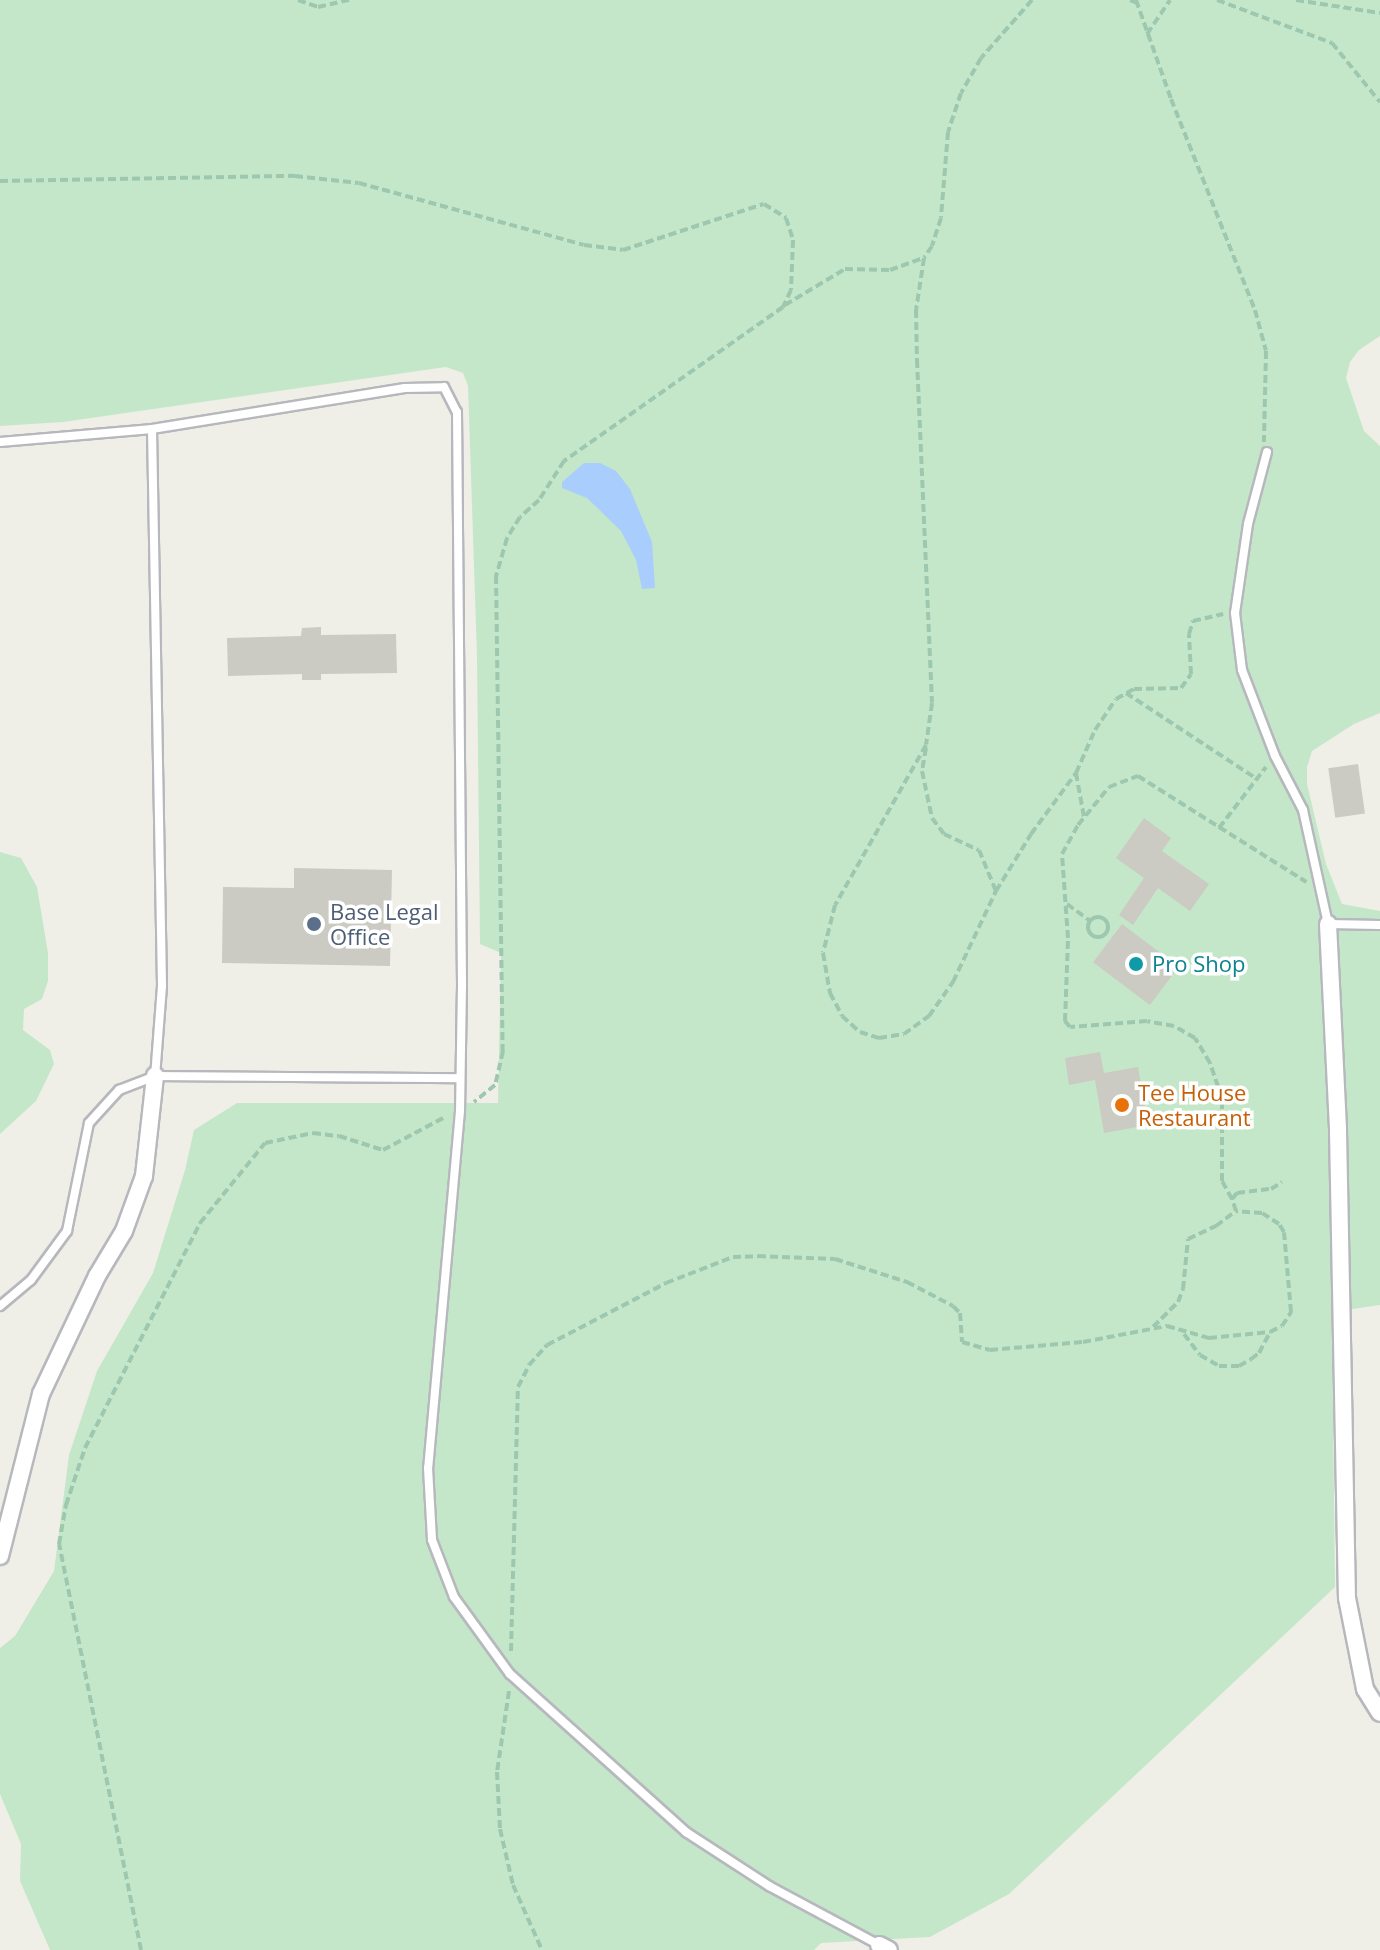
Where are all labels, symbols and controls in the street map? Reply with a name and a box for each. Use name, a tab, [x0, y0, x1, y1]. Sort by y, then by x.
place label: Base Legal Office	[330, 898, 439, 950]
marker: Base Legal Office	[305, 915, 323, 933]
place label: Pro Shop	[1152, 951, 1245, 977]
marker: Pro Shop	[1127, 955, 1145, 973]
place label: Tee House Restaurant	[1138, 1079, 1251, 1130]
marker: Tee House Restaurant	[1113, 1096, 1131, 1114]

